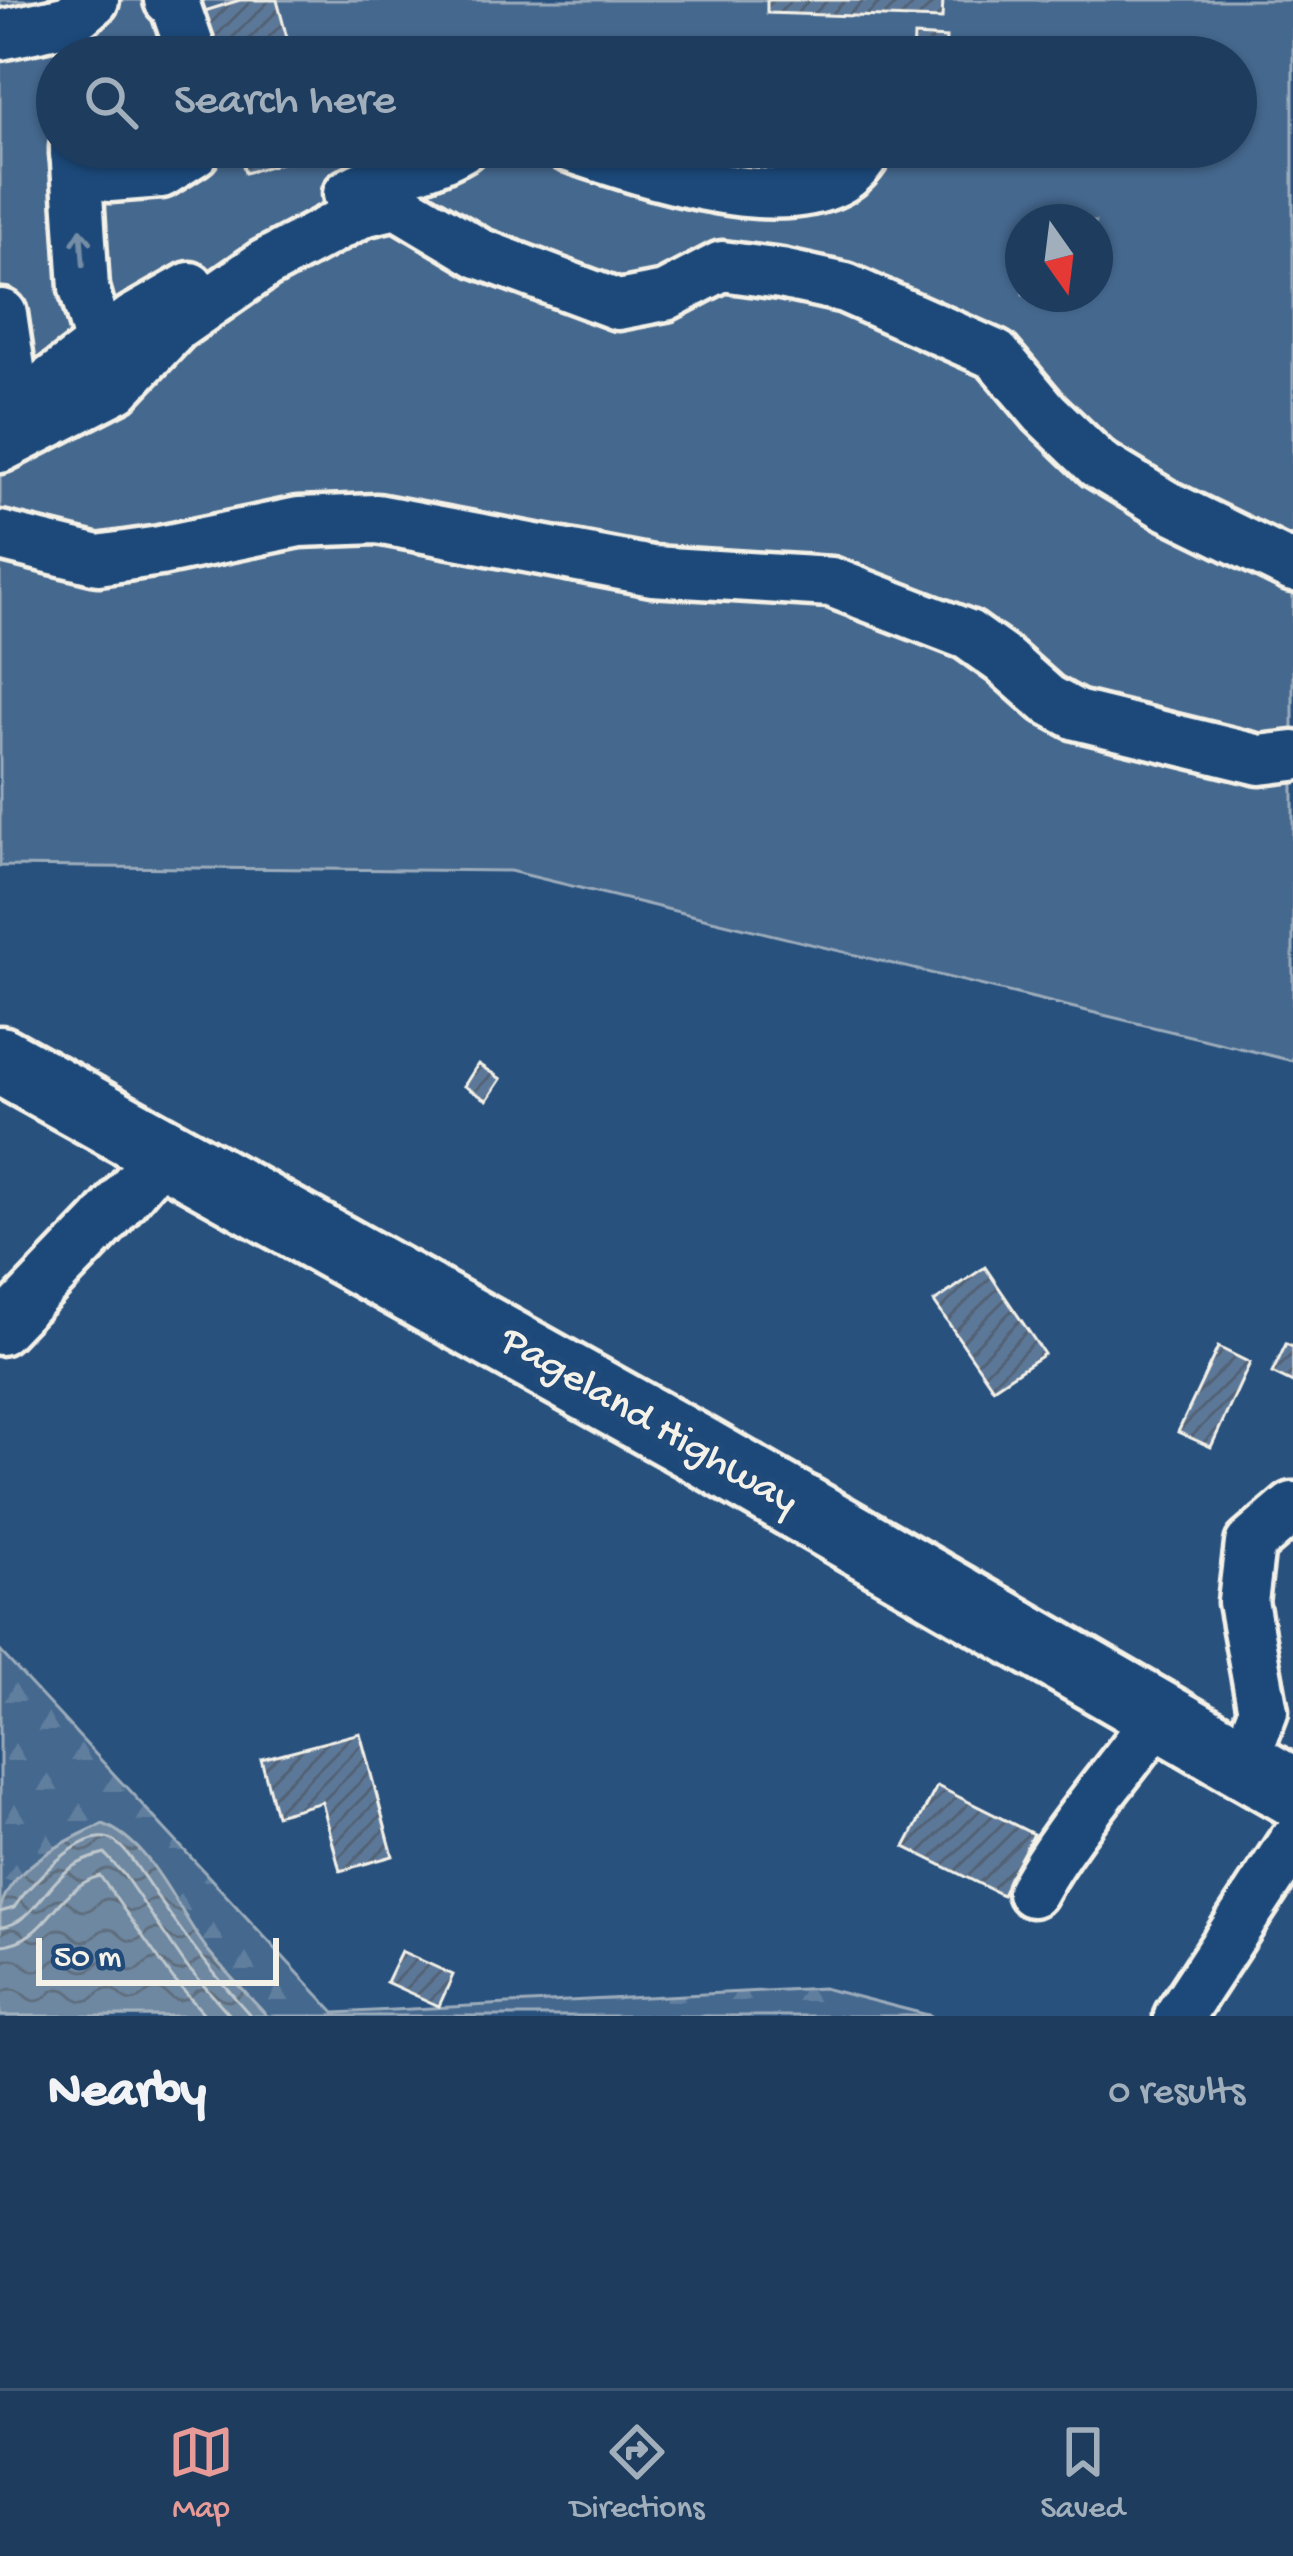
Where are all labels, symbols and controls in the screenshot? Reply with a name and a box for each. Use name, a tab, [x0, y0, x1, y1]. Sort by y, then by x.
search box	[36, 36, 1257, 168]
icon: search	[78, 69, 144, 135]
text: Search here	[174, 76, 396, 129]
north arrow	[1005, 204, 1113, 312]
one-way arrow	[70, 228, 93, 267]
street label: Pageland Highway	[489, 1317, 805, 1528]
scale bar	[36, 1932, 279, 1985]
text: 50 m	[54, 1940, 121, 1978]
text: Nearby	[48, 2064, 206, 2124]
text: 0 results	[1108, 2071, 1245, 2117]
tab: Map	[168, 2419, 234, 2529]
tab: Directions	[570, 2419, 704, 2529]
tab: Saved	[1040, 2419, 1125, 2529]

